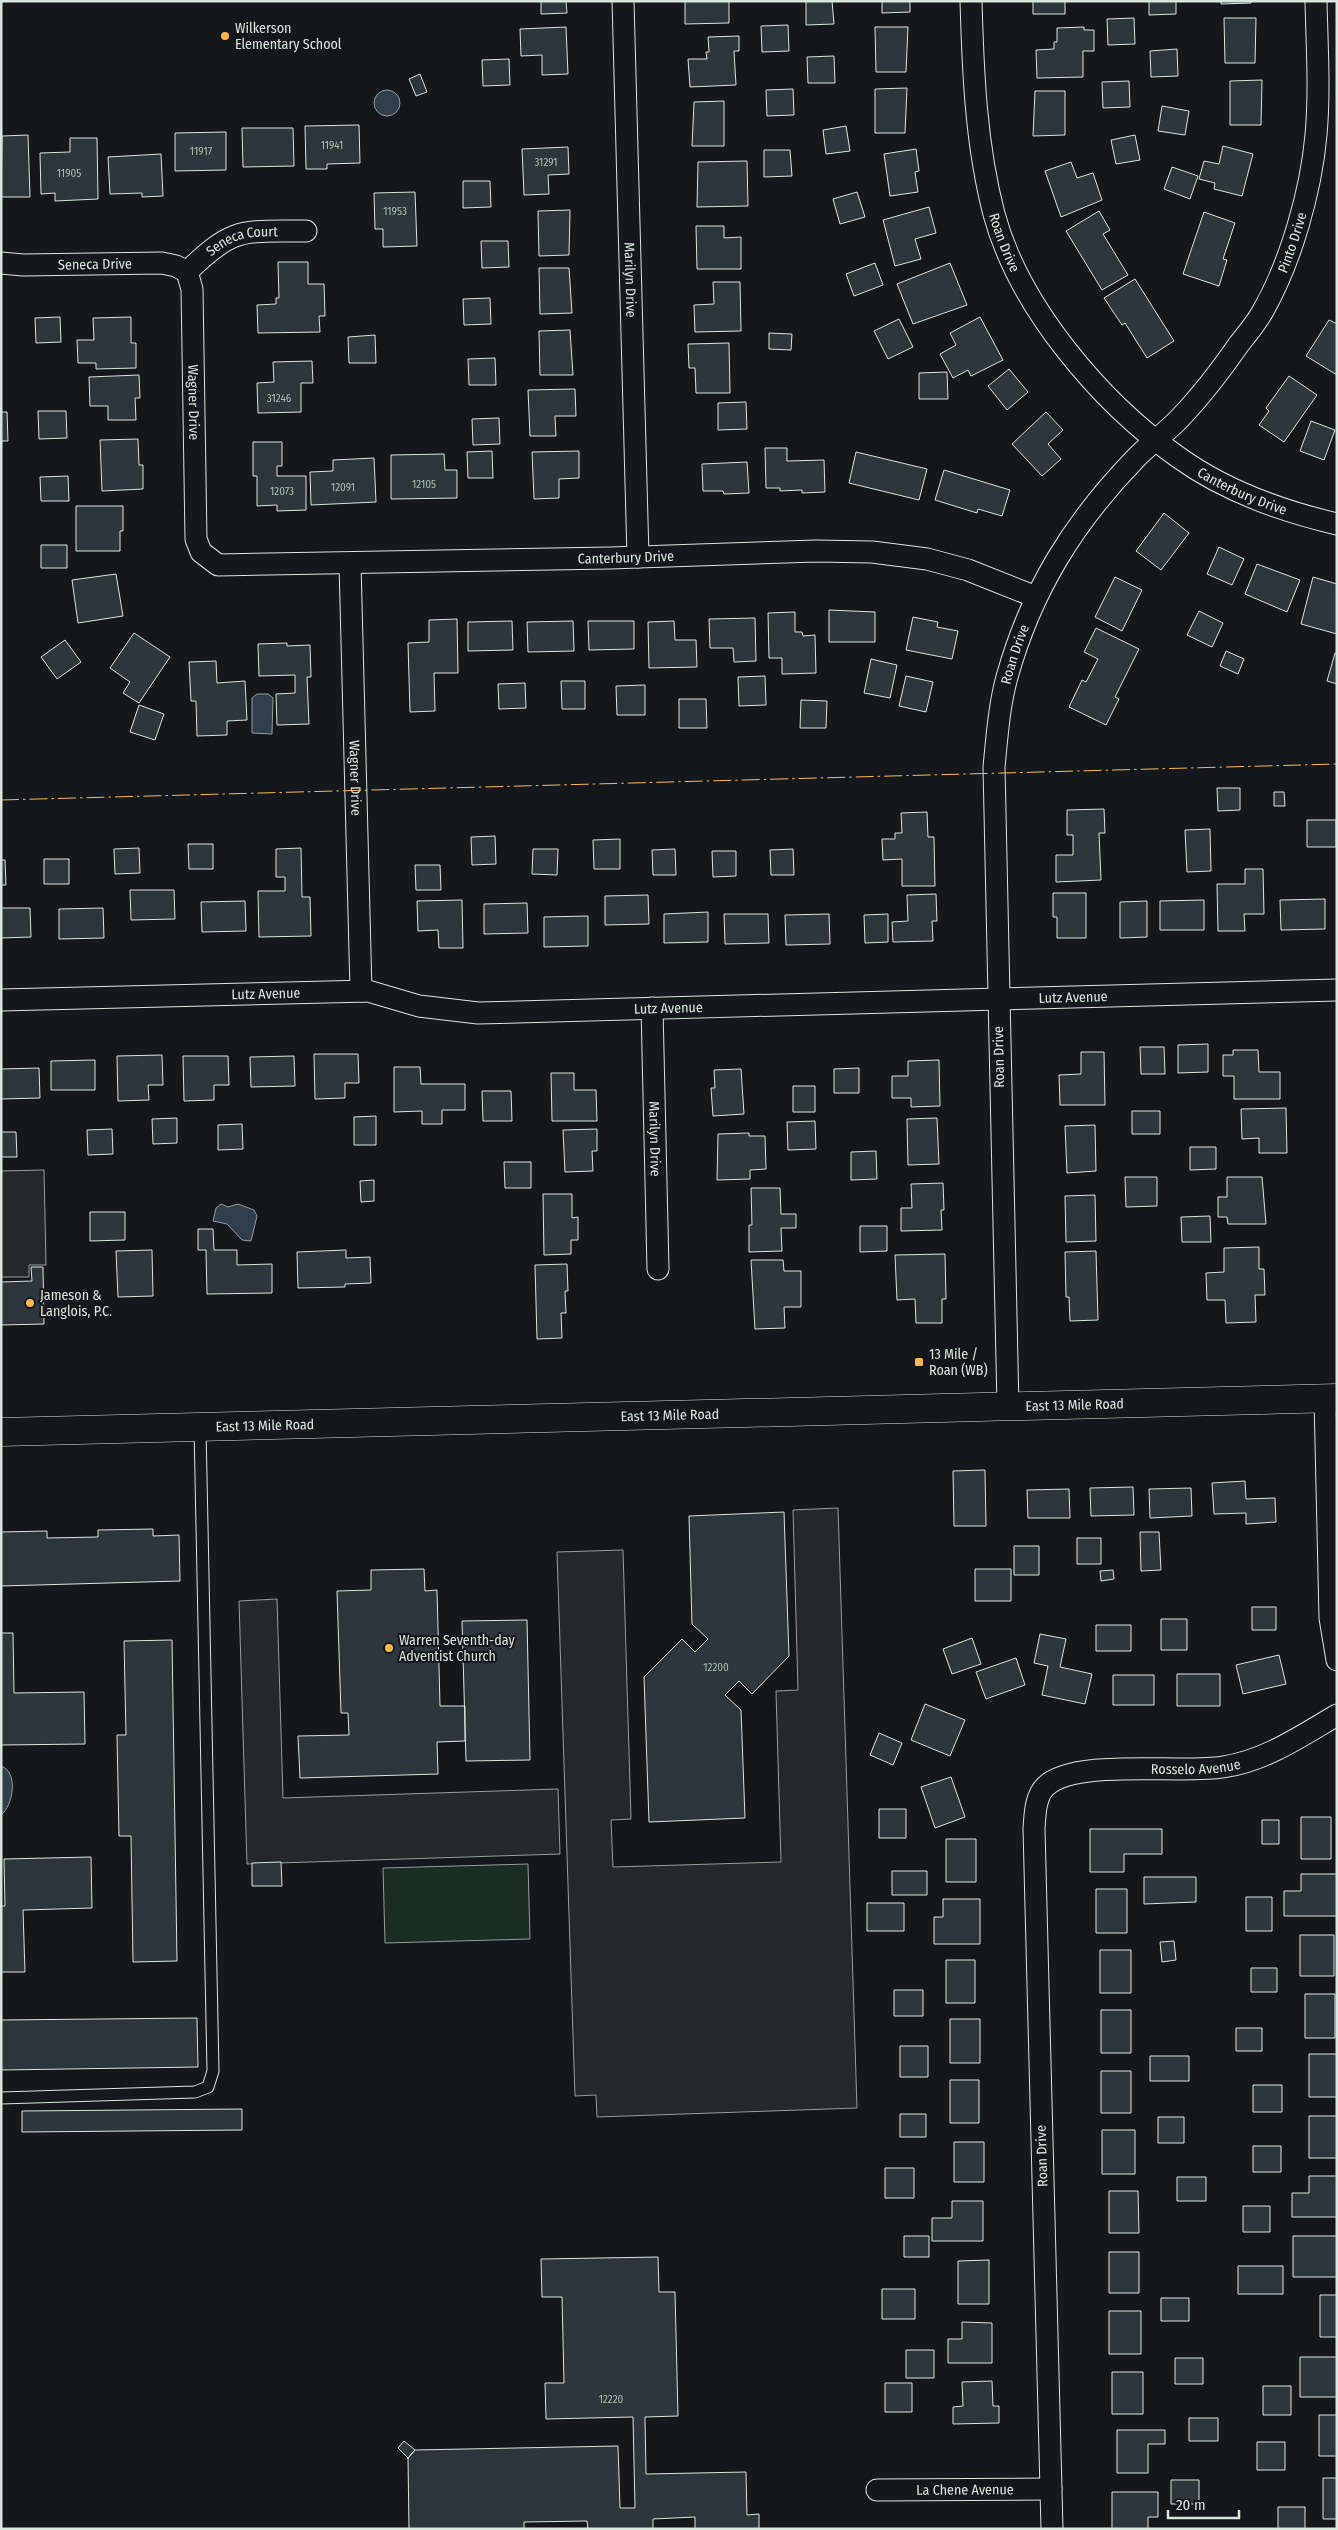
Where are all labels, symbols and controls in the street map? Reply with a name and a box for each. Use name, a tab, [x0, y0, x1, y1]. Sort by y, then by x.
place label: Wilkerson Elementary School	[235, 20, 342, 53]
marker: Wilkerson Elementary School	[219, 30, 231, 42]
house number: 11941	[321, 139, 343, 152]
house number: 11917	[190, 145, 213, 158]
house number: 31291	[534, 156, 558, 169]
house number: 11905	[57, 167, 81, 180]
house number: 11953	[383, 205, 407, 218]
street label: Pinto Drive	[1274, 210, 1310, 275]
street label: Roan Drive	[986, 211, 1024, 275]
street label: Seneca Court	[203, 223, 278, 259]
street label: Marilyn Drive	[621, 242, 640, 318]
street label: Seneca Drive	[58, 255, 132, 273]
street label: Wagner Drive	[185, 364, 203, 440]
house number: 31246	[267, 392, 292, 405]
street label: Canterbury Drive	[1194, 464, 1289, 518]
house number: 12105	[412, 478, 436, 491]
house number: 12091	[331, 481, 355, 494]
house number: 12073	[270, 485, 294, 498]
street label: Canterbury Drive	[578, 547, 674, 567]
street label: Roan Drive	[997, 622, 1032, 686]
street label: Wagner Drive	[346, 740, 365, 816]
street label: Lutz Avenue	[231, 984, 301, 1003]
street label: Lutz Avenue	[1038, 988, 1108, 1006]
street label: Lutz Avenue	[634, 998, 703, 1017]
street label: Roan Drive	[990, 1026, 1008, 1088]
street label: Marilyn Drive	[646, 1101, 664, 1177]
place label: Jameson & Langlois, P.C.	[40, 1287, 112, 1320]
marker: Jameson & Langlois, P.C.	[24, 1297, 36, 1309]
place label: 13 Mile / Roan (WB)	[929, 1346, 988, 1379]
marker: 13 Mile / Roan (WB)	[913, 1356, 925, 1368]
street label: East 13 Mile Road	[1025, 1395, 1124, 1414]
street label: East 13 Mile Road	[620, 1405, 719, 1425]
street label: East 13 Mile Road	[215, 1416, 314, 1435]
place label: Warren Seventh-day Adventist Church	[399, 1632, 515, 1665]
marker: Warren Seventh-day Adventist Church	[383, 1642, 395, 1654]
house number: 12200	[703, 1661, 729, 1674]
street label: Rosselo Avenue	[1151, 1755, 1242, 1778]
street label: Roan Drive	[1032, 2125, 1052, 2187]
house number: 12220	[599, 2393, 624, 2406]
street label: La Chene Avenue	[916, 2481, 1014, 2498]
scale bar	[1168, 2488, 1239, 2520]
text: 20 m	[1176, 2496, 1206, 2514]

